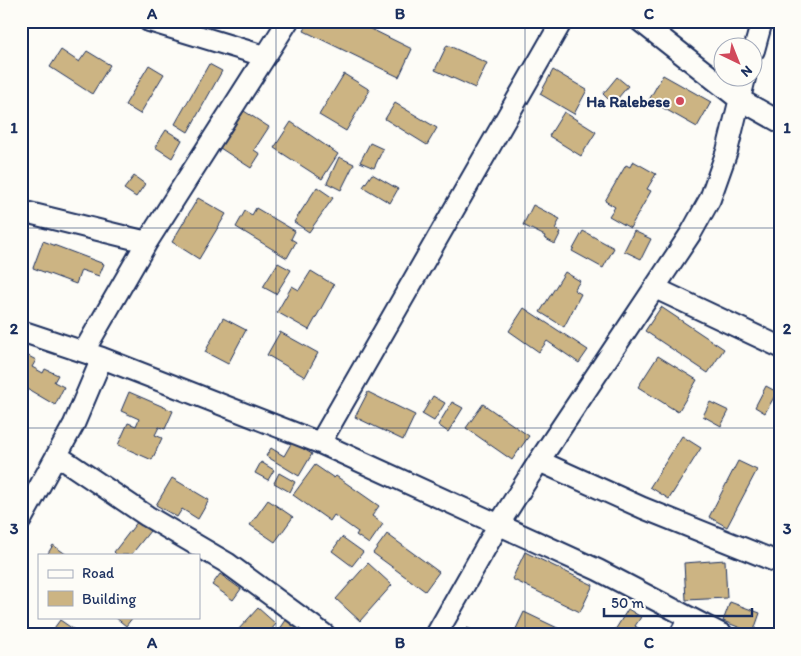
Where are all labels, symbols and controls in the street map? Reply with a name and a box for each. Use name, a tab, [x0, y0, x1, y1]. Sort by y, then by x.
text: A	[146, 4, 158, 23]
text: B	[395, 4, 406, 23]
text: C	[644, 4, 655, 23]
north arrow	[714, 38, 764, 88]
text: N	[737, 62, 756, 81]
place label: Ha Ralebese	[586, 92, 670, 111]
marker: Ha Ralebese	[674, 95, 686, 107]
text: 1	[10, 118, 18, 137]
text: 1	[783, 118, 791, 137]
text: 2	[10, 319, 19, 338]
text: 2	[783, 319, 792, 338]
text: 3	[10, 519, 19, 538]
text: 3	[783, 519, 792, 538]
legend	[38, 554, 200, 618]
text: Road	[82, 564, 115, 582]
scale bar	[604, 586, 751, 618]
text: Building	[82, 590, 136, 608]
text: 50 m	[611, 594, 644, 612]
text: A	[146, 633, 158, 652]
text: B	[395, 633, 406, 652]
text: C	[644, 633, 655, 652]

